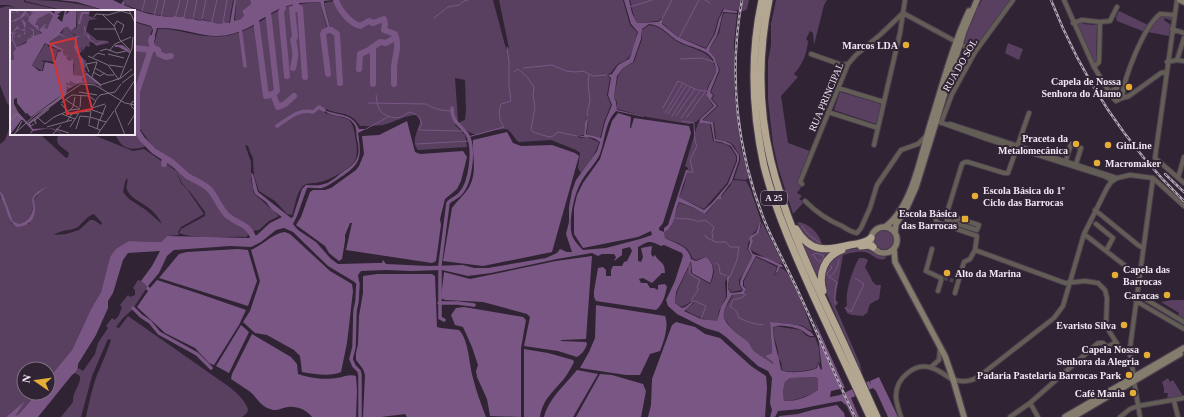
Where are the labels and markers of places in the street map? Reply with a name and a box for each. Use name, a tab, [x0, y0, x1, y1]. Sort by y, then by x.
place label: Marcos LDA	[842, 40, 899, 51]
marker: Marcos LDA	[901, 40, 911, 50]
place label: Capela de Nossa Senhora do Álamo	[1042, 76, 1121, 99]
marker: Capela de Nossa Senhora do Álamo	[1124, 82, 1134, 92]
place label: Praceta da Metalomecânica	[998, 133, 1068, 156]
marker: Praceta da Metalomecânica	[1071, 139, 1081, 149]
marker: GinLine	[1103, 140, 1113, 150]
place label: GinLine	[1116, 140, 1152, 151]
marker: Macromaker	[1092, 158, 1102, 168]
place label: Macromaker	[1105, 158, 1161, 169]
place label: Escola Básica do 1º Ciclo das Barrocas	[983, 185, 1066, 208]
marker: Escola Básica do 1º Ciclo das Barrocas	[970, 191, 980, 201]
place label: Escola Básica das Barrocas	[899, 208, 957, 231]
marker: Escola Básica das Barrocas	[960, 214, 970, 224]
place label: Capela das Barrocas	[1123, 264, 1170, 287]
marker: Alto da Marina	[942, 268, 952, 278]
place label: Alto da Marina	[955, 268, 1021, 279]
marker: Capela das Barrocas	[1110, 270, 1120, 280]
place label: Caracas	[1124, 290, 1159, 301]
marker: Caracas	[1162, 290, 1172, 300]
place label: Evaristo Silva	[1056, 320, 1116, 331]
marker: Evaristo Silva	[1119, 320, 1129, 330]
place label: Capela Nossa Senhora da Alegria	[1057, 344, 1139, 367]
marker: Capela Nossa Senhora da Alegria	[1142, 350, 1152, 360]
place label: Padaria Pastelaria Barrocas Park	[977, 370, 1121, 381]
marker: Padaria Pastelaria Barrocas Park	[1124, 370, 1134, 380]
place label: Café Mania	[1075, 388, 1125, 399]
marker: Café Mania	[1128, 388, 1138, 398]

